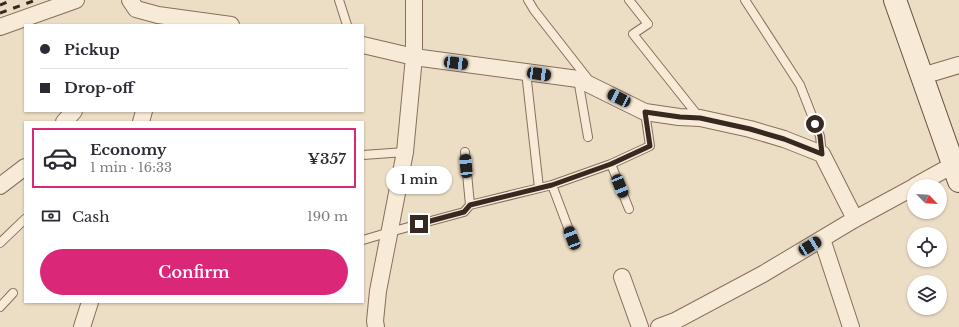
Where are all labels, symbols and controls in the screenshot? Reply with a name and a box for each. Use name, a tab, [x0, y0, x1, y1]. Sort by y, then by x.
text: Pickup	[64, 40, 120, 59]
car	[443, 56, 469, 70]
car	[526, 66, 552, 82]
text: Drop-off	[64, 78, 134, 97]
car	[606, 87, 632, 109]
route start	[806, 115, 824, 133]
icon: car	[42, 140, 78, 176]
text: Economy	[90, 140, 167, 159]
text: ¥357	[308, 149, 346, 168]
car	[459, 154, 473, 178]
text: 1 min · 16:33	[90, 159, 172, 176]
callout: 1 min	[386, 166, 452, 194]
text: 1 min	[400, 171, 438, 188]
car	[610, 173, 630, 199]
north arrow	[907, 179, 947, 219]
map controls	[907, 179, 947, 315]
icon: cash	[40, 205, 62, 227]
text: Cash	[72, 207, 109, 226]
text: 190 m	[307, 208, 348, 225]
route end	[410, 215, 428, 233]
car	[562, 225, 582, 251]
button: locate	[907, 227, 947, 267]
car	[797, 235, 823, 257]
button: Confirm	[40, 249, 348, 295]
button: layers	[907, 275, 947, 315]

